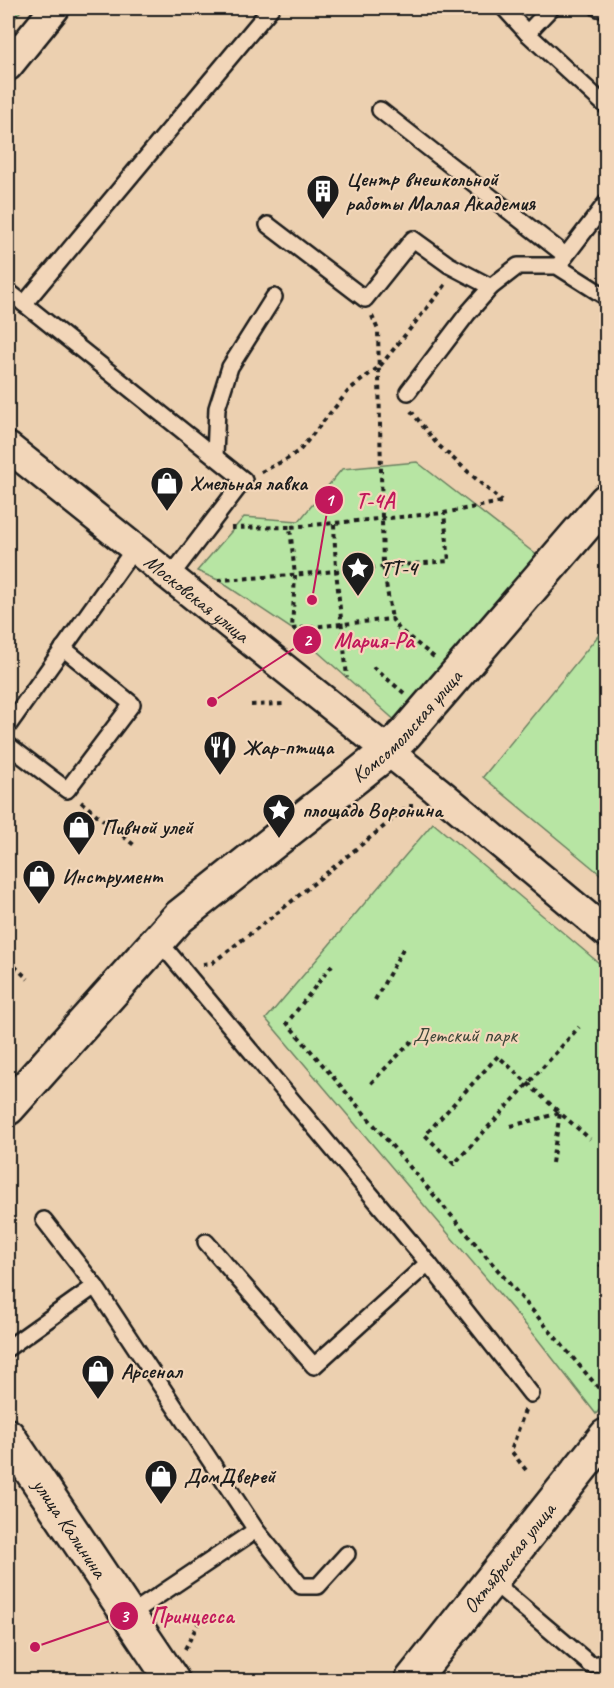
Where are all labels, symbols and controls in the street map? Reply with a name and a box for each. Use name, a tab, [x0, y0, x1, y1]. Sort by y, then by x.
place label: Центр внешкольной работы Малая Академия	[346, 166, 536, 216]
building icon: Центр внешкольной работы Малая Академия	[305, 173, 341, 220]
shop icon: Хмельная лавка	[149, 465, 185, 512]
place label: Хмельная лавка	[190, 470, 309, 496]
callout: Т-4А	[314, 480, 406, 520]
text: Т-4А	[356, 487, 396, 515]
text: 1	[325, 489, 335, 511]
street label: Московская улица	[139, 548, 256, 649]
place icon: ТТ-4	[340, 550, 376, 597]
place label: ТТ-4	[381, 555, 420, 581]
callout: Мария-Ра	[292, 620, 426, 660]
text: Мария-Ра	[334, 627, 416, 655]
text: 2	[303, 629, 313, 651]
street label: Комсомольская улица	[346, 663, 469, 788]
restaurant icon: Жар-птица	[202, 729, 238, 776]
place label: Жар-птица	[243, 734, 335, 760]
place icon: площадь Воронина	[261, 792, 297, 839]
place label: площадь Воронина	[302, 797, 444, 823]
shop icon: Пивной улей	[61, 809, 97, 856]
place label: Пивной улей	[102, 814, 195, 840]
shop icon: Инструмент	[21, 858, 57, 905]
place label: Инструмент	[62, 863, 164, 889]
park label: Детский парк	[413, 1022, 518, 1048]
shop icon: Арсенал	[80, 1353, 116, 1400]
place label: Арсенал	[121, 1358, 184, 1384]
shop icon: ДомДверей	[143, 1458, 179, 1505]
place label: ДомДверей	[184, 1463, 277, 1489]
street label: улица Калинина	[26, 1472, 114, 1584]
street label: Октябрьская улица	[457, 1495, 563, 1619]
callout: Принцесса	[109, 1596, 246, 1636]
text: Принцесса	[150, 1602, 236, 1630]
text: 3	[120, 1605, 130, 1627]

